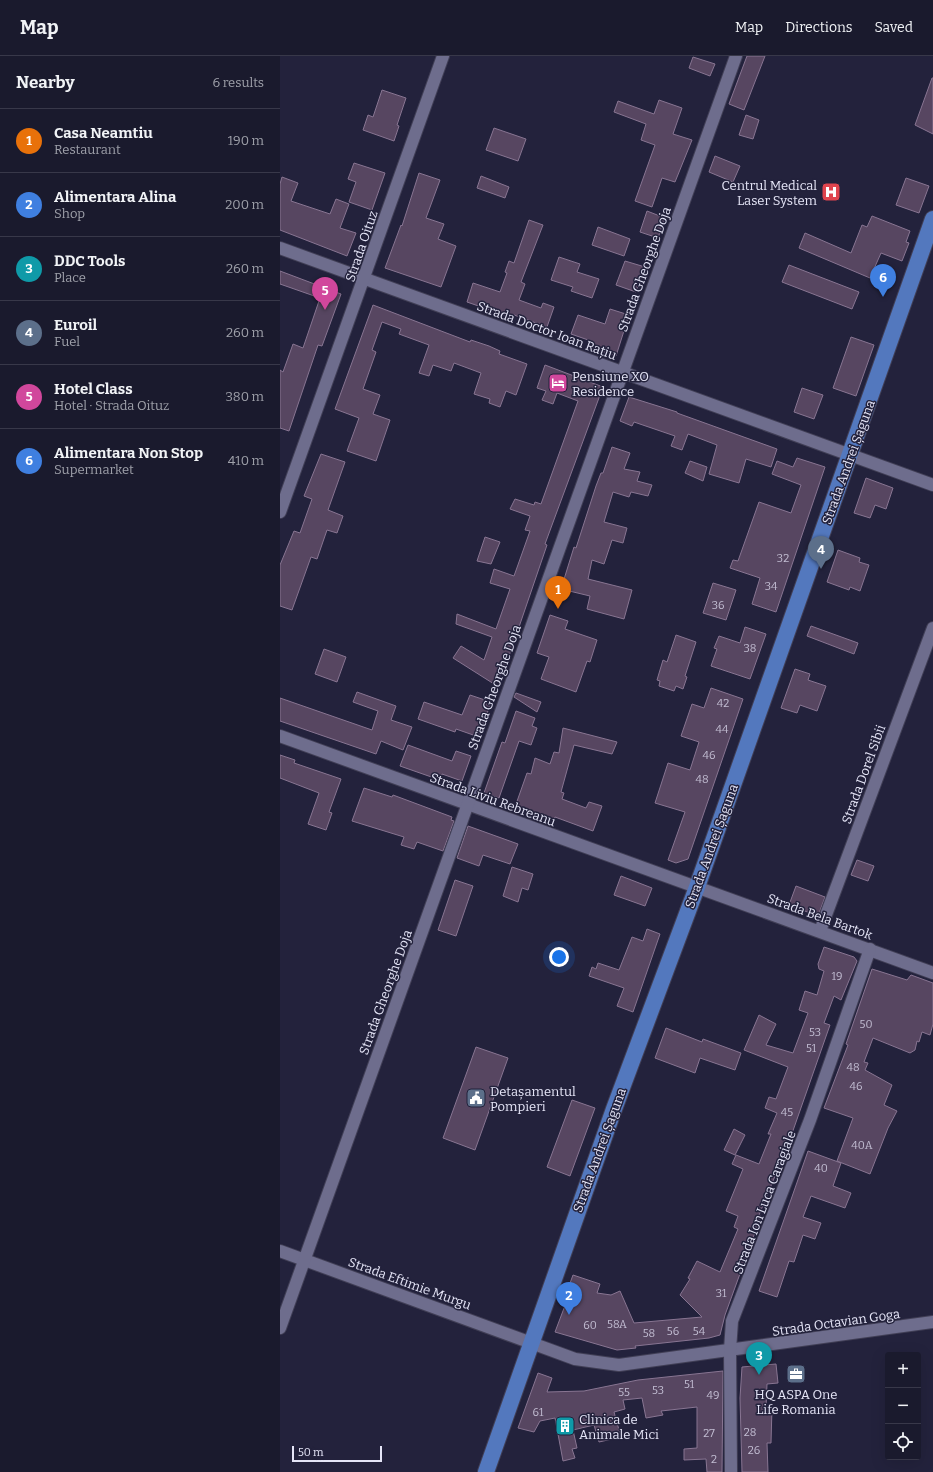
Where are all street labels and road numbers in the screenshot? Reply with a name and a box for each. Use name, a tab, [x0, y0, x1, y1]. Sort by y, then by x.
street label: Strada Gheorghe Doja	[615, 205, 674, 334]
street label: Strada Oituz	[342, 209, 381, 284]
street label: Strada Doctor Ioan Rațiu	[475, 298, 619, 364]
street label: Strada Andrei Șaguna	[819, 398, 879, 527]
street label: Strada Gheorghe Doja	[465, 623, 524, 752]
street label: Strada Dorel Sibii	[839, 723, 888, 826]
street label: Strada Liviu Rebreanu	[428, 770, 558, 829]
street label: Strada Andrei Șaguna	[682, 782, 742, 911]
street label: Strada Bela Bartok	[765, 890, 875, 943]
street label: Strada Gheorghe Doja	[356, 928, 415, 1057]
street label: Strada Andrei Șaguna	[570, 1086, 630, 1215]
street label: Strada Ion Luca Caragiale	[730, 1128, 799, 1276]
street label: Strada Eftimie Murgu	[346, 1254, 473, 1313]
street label: Strada Octavian Goga	[771, 1306, 901, 1339]

